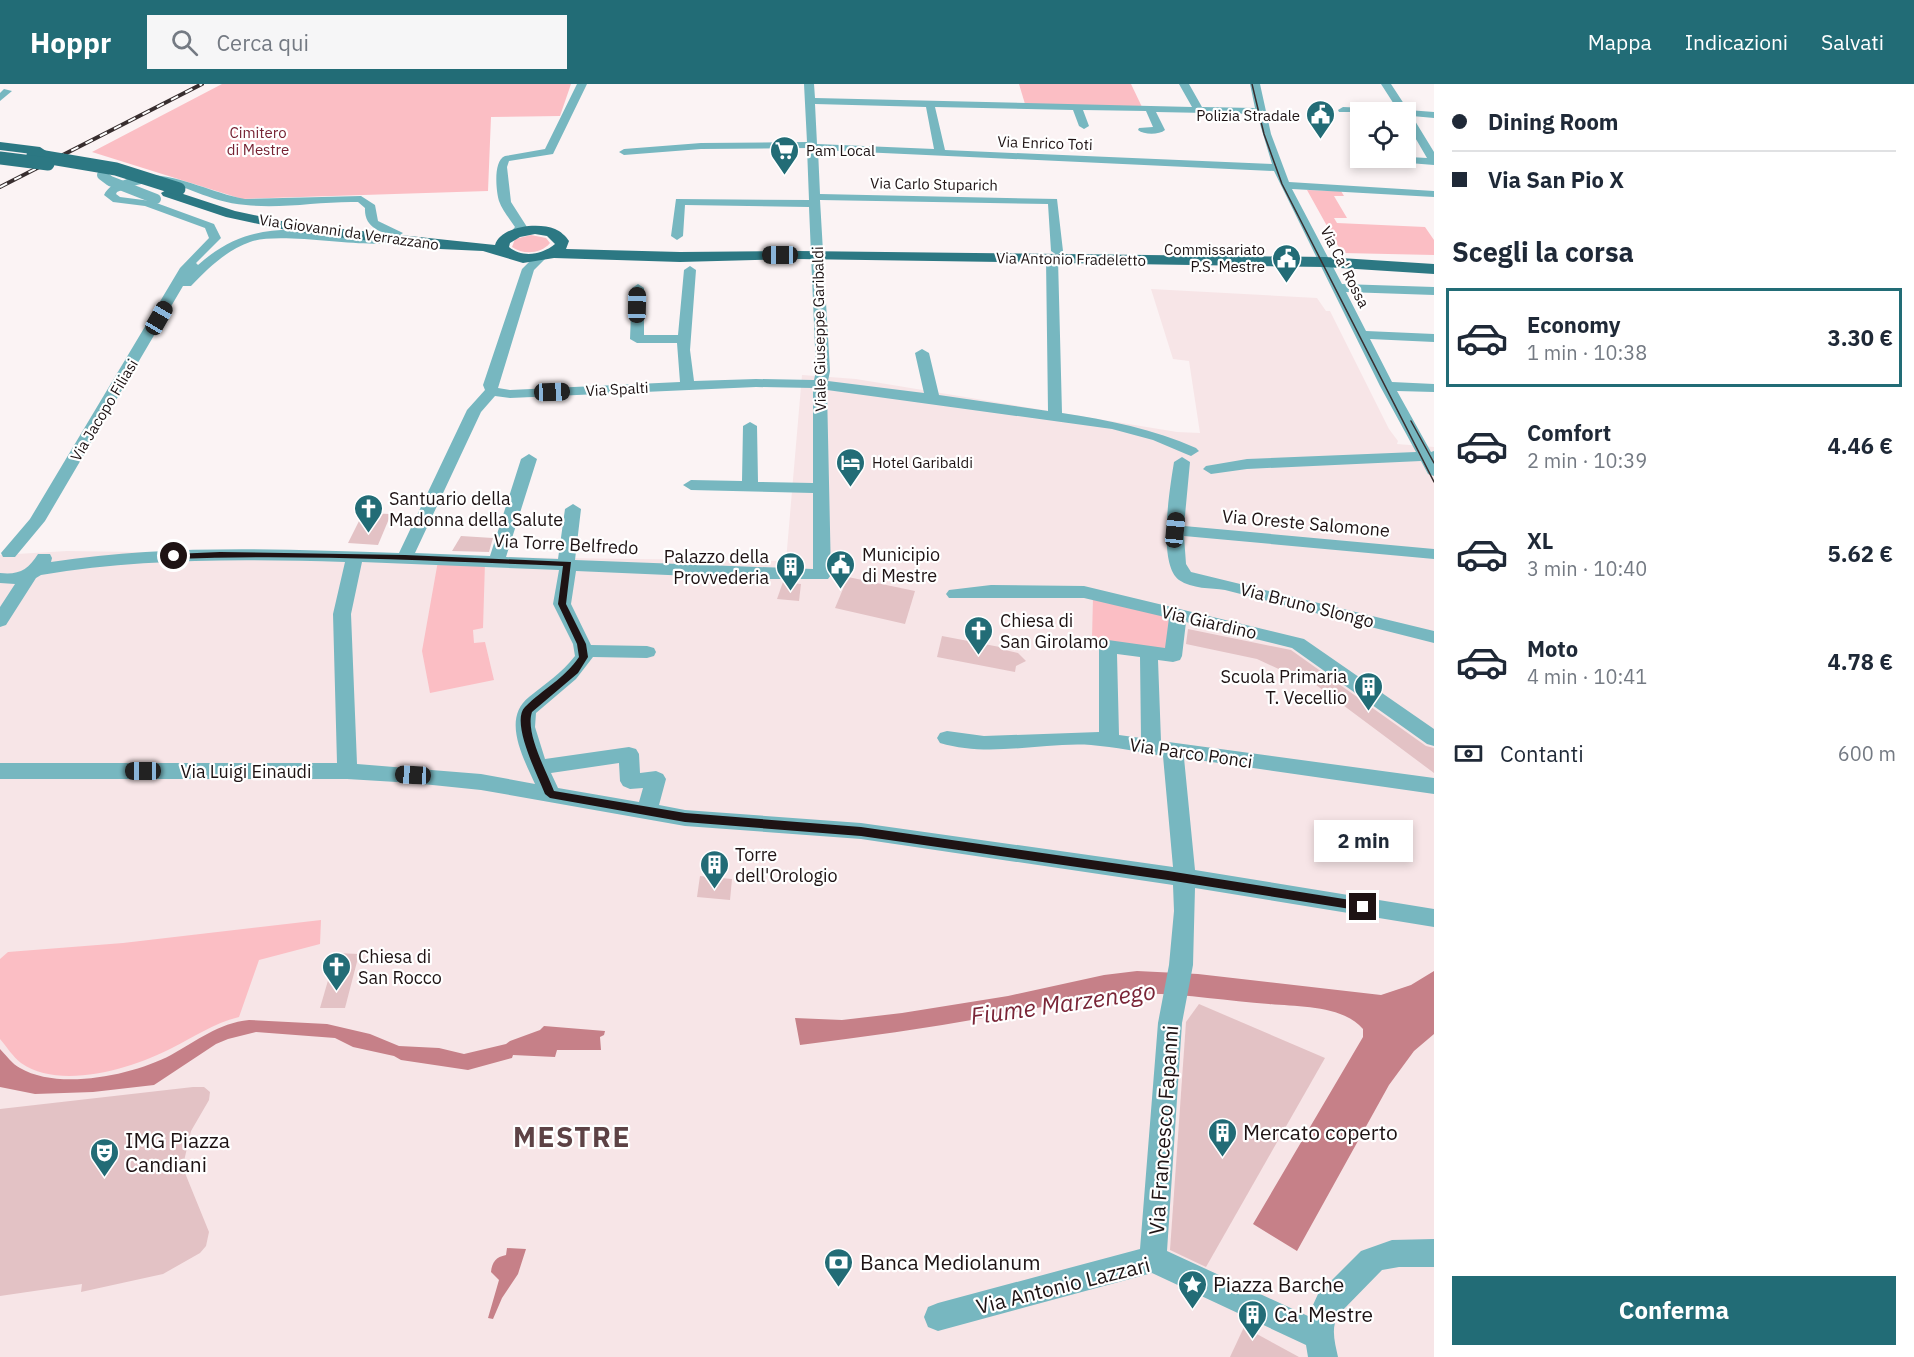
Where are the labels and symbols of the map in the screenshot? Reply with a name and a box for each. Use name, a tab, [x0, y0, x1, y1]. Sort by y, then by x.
public building icon: Polizia Stradale	[1305, 99, 1337, 141]
place label: Polizia Stradale	[1196, 106, 1300, 125]
park label: Cimitero di Mestre	[227, 123, 289, 159]
street label: Via Enrico Toti	[997, 132, 1093, 154]
supermarket icon: Pam Local	[769, 134, 801, 176]
place label: Pam Local	[806, 141, 875, 160]
street label: Via Carlo Stuparich	[870, 173, 998, 195]
street label: Via Giovanni da Verrazzano	[258, 210, 440, 254]
street label: Via Ca' Rossa	[1316, 223, 1374, 311]
place label: Commissariato P.S. Mestre	[1164, 240, 1265, 276]
public building icon: Commissariato P.S. Mestre	[1270, 242, 1302, 284]
car	[762, 246, 798, 264]
street label: Viale Giuseppe Garibaldi	[808, 246, 830, 412]
street label: Via Antonio Fradeletto	[996, 248, 1146, 270]
car	[628, 287, 646, 323]
car	[142, 298, 176, 338]
street label: Via Jacopo Filiasi	[66, 356, 142, 464]
street label: Via Spalti	[585, 378, 649, 400]
car	[534, 382, 570, 402]
hotel icon: Hotel Garibaldi	[835, 446, 867, 488]
place label: Hotel Garibaldi	[872, 453, 973, 472]
place label: Santuario della Madonna della Salute	[389, 487, 563, 531]
church icon: Santuario della Madonna della Salute	[352, 492, 384, 534]
street label: Via Oreste Salomone	[1221, 504, 1391, 542]
car	[1164, 511, 1186, 549]
street label: Via Torre Belfredo	[493, 529, 639, 559]
route start	[160, 542, 187, 569]
place label: Municipio di Mestre	[862, 543, 940, 587]
place label: Palazzo della Provvederia	[664, 545, 769, 589]
public building icon: Municipio di Mestre	[825, 548, 857, 590]
building icon: Palazzo della Provvederia	[774, 550, 806, 592]
street label: Via Bruno Slongo	[1237, 577, 1377, 633]
street label: Via Giardino	[1159, 600, 1259, 644]
place label: Chiesa di San Girolamo	[1000, 609, 1108, 653]
church icon: Chiesa di San Girolamo	[963, 614, 995, 656]
place label: Scuola Primaria T. Vecellio	[1221, 665, 1347, 709]
building icon: Scuola Primaria T. Vecellio	[1352, 670, 1384, 712]
street label: Via Parco Ponci	[1128, 733, 1254, 773]
street label: Via Luigi Einaudi	[180, 760, 312, 783]
car	[125, 762, 161, 780]
car	[395, 765, 431, 785]
callout: 2 min	[1314, 820, 1412, 862]
place label: Torre dell'Orologio	[735, 843, 838, 887]
building icon: Torre dell'Orologio	[698, 848, 730, 890]
route end	[1349, 893, 1376, 920]
place label: Chiesa di San Rocco	[358, 945, 442, 989]
church icon: Chiesa di San Rocco	[321, 950, 353, 992]
water label: Fiume Marzenego	[968, 974, 1158, 1032]
street label: Via Francesco Fapanni	[1142, 1024, 1184, 1236]
building icon: Mercato coperto	[1206, 1116, 1238, 1158]
district label: MESTRE	[513, 1118, 631, 1155]
place label: Mercato coperto	[1243, 1118, 1398, 1146]
place label: IMG Piazza Candiani	[125, 1126, 230, 1178]
theatre icon: IMG Piazza Candiani	[88, 1136, 120, 1178]
bank icon: Banca Mediolanum	[823, 1246, 855, 1288]
place label: Banca Mediolanum	[860, 1248, 1040, 1276]
street label: Via Antonio Lazzari	[973, 1250, 1153, 1320]
place icon: Piazza Barche	[1176, 1268, 1208, 1310]
place label: Piazza Barche	[1213, 1270, 1344, 1298]
building icon: Ca' Mestre	[1237, 1298, 1269, 1340]
place label: Ca' Mestre	[1274, 1300, 1373, 1328]

